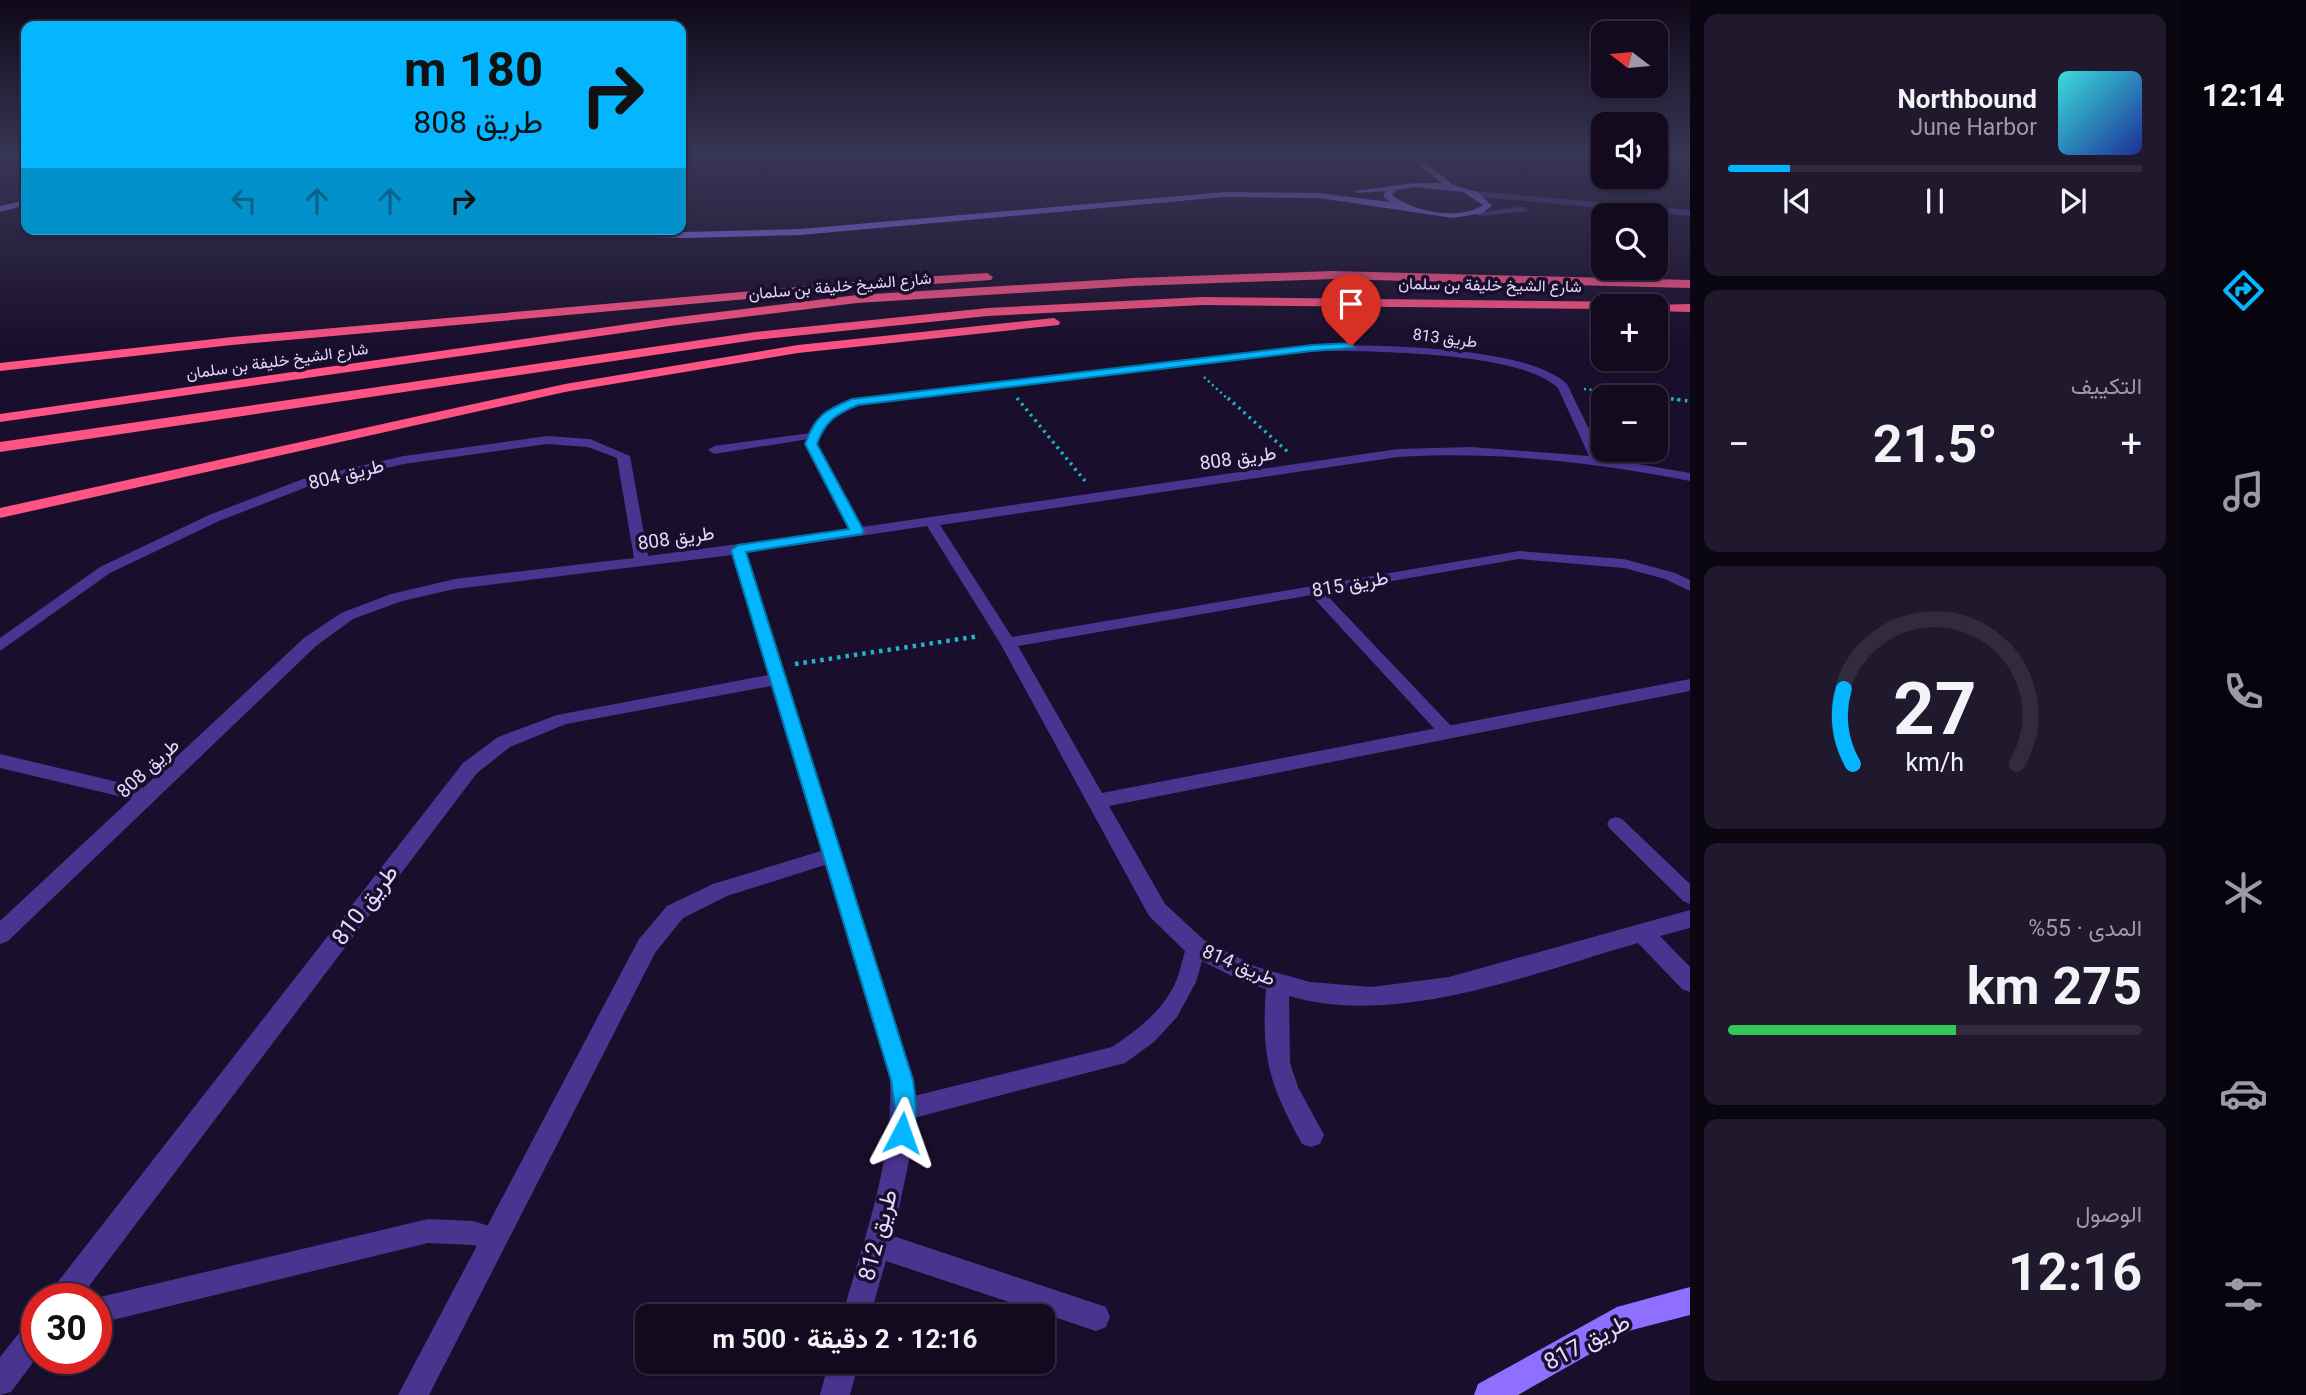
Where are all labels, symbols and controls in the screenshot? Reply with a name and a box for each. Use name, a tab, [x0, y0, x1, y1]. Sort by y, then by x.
north arrow	[1591, 21, 1668, 98]
map controls	[1591, 21, 1668, 462]
text: 180 m	[404, 41, 543, 98]
icon: right	[567, 49, 658, 140]
text: 12:14	[2202, 76, 2284, 114]
text: Northbound	[1897, 84, 2037, 114]
text: طريق 808	[413, 103, 543, 141]
button: sound	[1591, 112, 1668, 189]
text: June Harbor	[1910, 114, 2037, 141]
icon: left	[225, 182, 263, 220]
icon: ahead	[298, 182, 336, 220]
icon: ahead	[371, 182, 409, 220]
icon: right	[444, 182, 482, 220]
icon: previous	[1778, 182, 1816, 220]
icon: pause	[1916, 182, 1954, 220]
icon: next	[2054, 182, 2092, 220]
button: search	[1591, 203, 1668, 280]
icon: directions	[2219, 266, 2268, 315]
street label: شارع الشيخ خليفة بن سلمان	[748, 269, 932, 305]
pin	[1321, 274, 1381, 346]
street label: شارع الشيخ خليفة بن سلمان	[1398, 274, 1582, 298]
icon: arrive	[1332, 285, 1370, 323]
button: +	[1591, 294, 1668, 371]
street label: طريق 813	[1412, 325, 1478, 352]
street label: شارع الشيخ خليفة بن سلمان	[185, 339, 369, 385]
text: التكييف	[2071, 373, 2142, 400]
button: −	[1591, 385, 1668, 462]
text: 21.5°	[1873, 414, 1998, 475]
text: −	[1728, 422, 1750, 466]
text: +	[2120, 422, 2142, 466]
street label: طريق 808	[1198, 441, 1278, 475]
street label: طريق 804	[306, 454, 386, 494]
icon: music	[2219, 467, 2268, 516]
street label: طريق 808	[636, 521, 716, 555]
street label: طريق 815	[1310, 566, 1390, 602]
text: 27	[1893, 666, 1977, 752]
icon: phone	[2219, 667, 2268, 716]
street label: طريق 808	[112, 733, 184, 803]
text: km/h	[1906, 747, 1964, 776]
street label: طريق 810	[326, 860, 405, 951]
icon: climate	[2219, 868, 2268, 917]
text: المدى · 55%	[2028, 915, 2142, 942]
street label: طريق 814	[1199, 939, 1279, 991]
text: 275 km	[1967, 956, 2142, 1017]
icon: car	[2219, 1069, 2268, 1118]
position arrow	[865, 1096, 939, 1170]
street label: طريق 812	[853, 1186, 904, 1284]
text: الوصول	[2076, 1201, 2142, 1228]
text: 12:16	[2008, 1242, 2142, 1303]
icon: filters	[2219, 1270, 2268, 1319]
speed limit sign: 30	[21, 1283, 112, 1374]
street label: طريق 817	[1539, 1308, 1635, 1377]
text: 12:16 · 2 دقيقة · 500 m	[712, 1324, 978, 1354]

